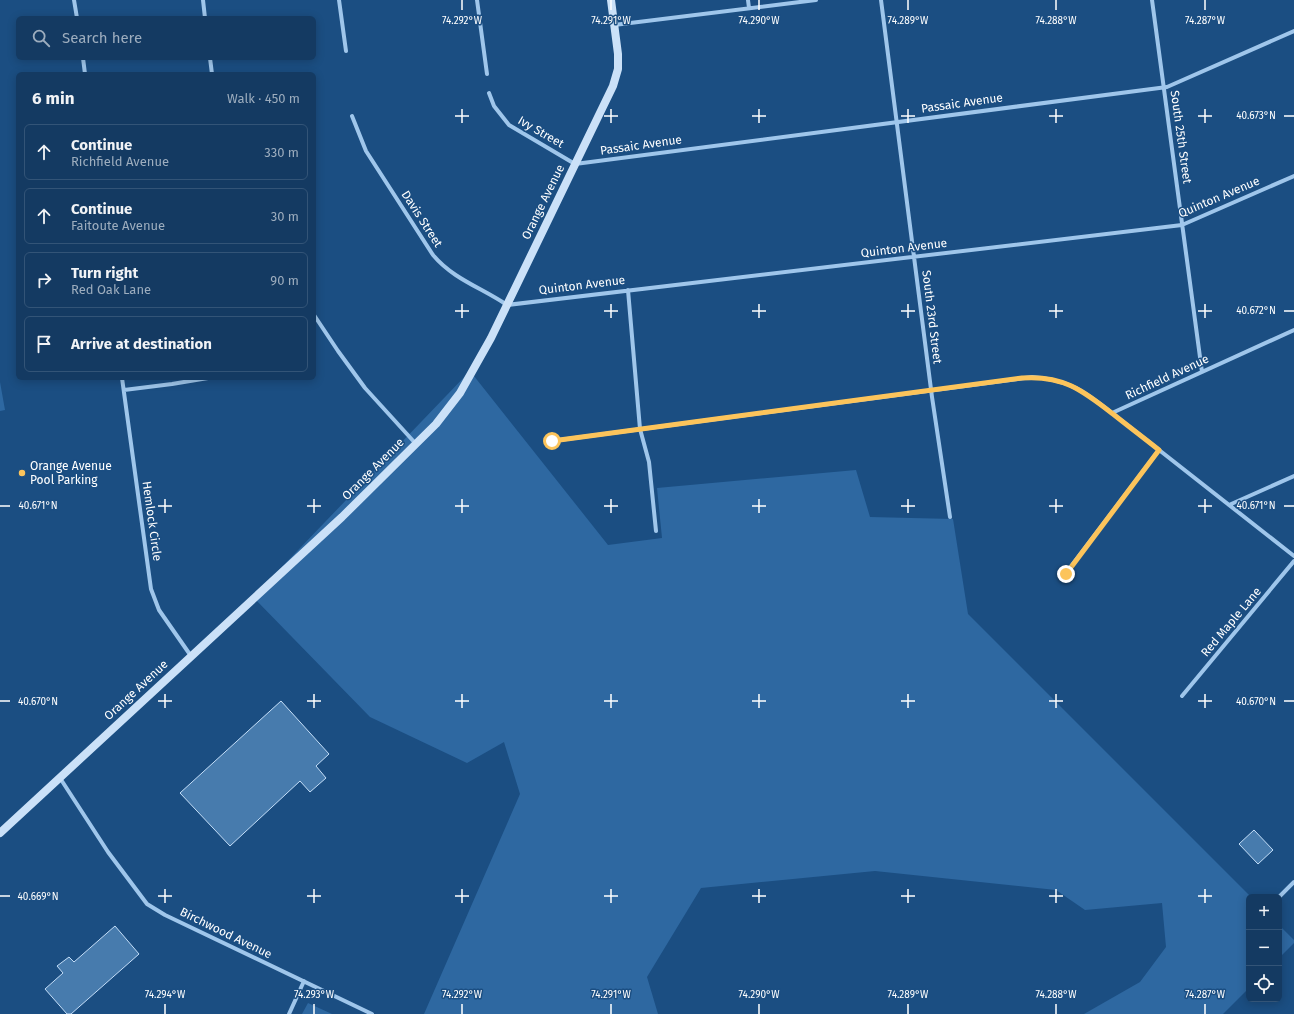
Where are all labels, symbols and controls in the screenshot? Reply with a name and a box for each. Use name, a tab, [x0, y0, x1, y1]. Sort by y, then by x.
text: 74.292°W	[442, 15, 483, 27]
text: 74.291°W	[591, 15, 631, 27]
text: 74.290°W	[739, 15, 780, 27]
text: 74.289°W	[888, 15, 929, 27]
text: 74.288°W	[1035, 15, 1077, 27]
text: 74.287°W	[1185, 15, 1226, 27]
search box	[16, 16, 316, 60]
icon: search	[30, 27, 52, 49]
text: Search here	[62, 29, 142, 47]
text: 6 min	[32, 88, 75, 109]
street label: South 25th Street	[1168, 89, 1195, 185]
street label: Passaic Avenue	[920, 90, 1004, 116]
text: Walk · 450 m	[227, 91, 300, 106]
text: 40.673°N	[1236, 110, 1276, 122]
street label: Ivy Street	[515, 113, 567, 151]
street label: Passaic Avenue	[599, 132, 683, 158]
text: Continue	[71, 136, 132, 154]
icon: ahead	[33, 141, 55, 163]
text: 330 m	[264, 145, 299, 160]
text: Richfield Avenue	[71, 154, 169, 169]
street label: Orange Avenue	[519, 162, 567, 242]
street label: Quinton Avenue	[1176, 174, 1262, 220]
street label: Davis Street	[399, 188, 446, 250]
text: Continue	[71, 200, 132, 218]
icon: ahead	[33, 205, 55, 227]
text: 30 m	[271, 209, 299, 224]
text: Faitoute Avenue	[71, 218, 165, 233]
street label: Quinton Avenue	[860, 236, 948, 260]
text: Turn right	[71, 264, 138, 282]
icon: right	[33, 269, 55, 291]
street label: South 23rd Street	[919, 269, 945, 365]
text: 90 m	[270, 273, 299, 288]
street label: Quinton Avenue	[538, 273, 626, 297]
text: Red Oak Lane	[71, 282, 151, 297]
text: 40.672°N	[1236, 305, 1276, 317]
icon: arrive	[33, 333, 55, 355]
text: Arrive at destination	[71, 335, 212, 353]
street label: Richfield Avenue	[1123, 352, 1211, 402]
route start	[543, 432, 561, 450]
street label: Orange Avenue	[339, 435, 407, 503]
place label: Orange Avenue Pool Parking	[30, 459, 112, 487]
marker: Orange Avenue Pool Parking	[17, 468, 27, 478]
street label: Hemlock Circle	[139, 480, 165, 562]
text: 40.671°N	[19, 500, 57, 512]
text: 40.671°N	[1237, 500, 1275, 512]
route end	[1057, 565, 1075, 583]
street label: Red Maple Lane	[1198, 585, 1264, 659]
street label: Orange Avenue	[101, 657, 171, 723]
text: 40.670°N	[18, 696, 58, 708]
text: 40.670°N	[1236, 696, 1276, 708]
text: 40.669°N	[17, 891, 59, 903]
map controls	[1246, 894, 1282, 1002]
button: +	[1246, 894, 1282, 930]
street label: Birchwood Avenue	[178, 905, 274, 961]
button: −	[1246, 930, 1282, 966]
button: locate	[1246, 966, 1282, 1002]
text: 74.294°W	[145, 989, 186, 1001]
text: 74.293°W	[294, 989, 335, 1001]
text: 74.292°W	[442, 989, 483, 1001]
text: 74.291°W	[591, 989, 631, 1001]
text: 74.290°W	[739, 989, 780, 1001]
text: 74.289°W	[888, 989, 929, 1001]
text: 74.288°W	[1035, 989, 1077, 1001]
text: 74.287°W	[1185, 989, 1226, 1001]

